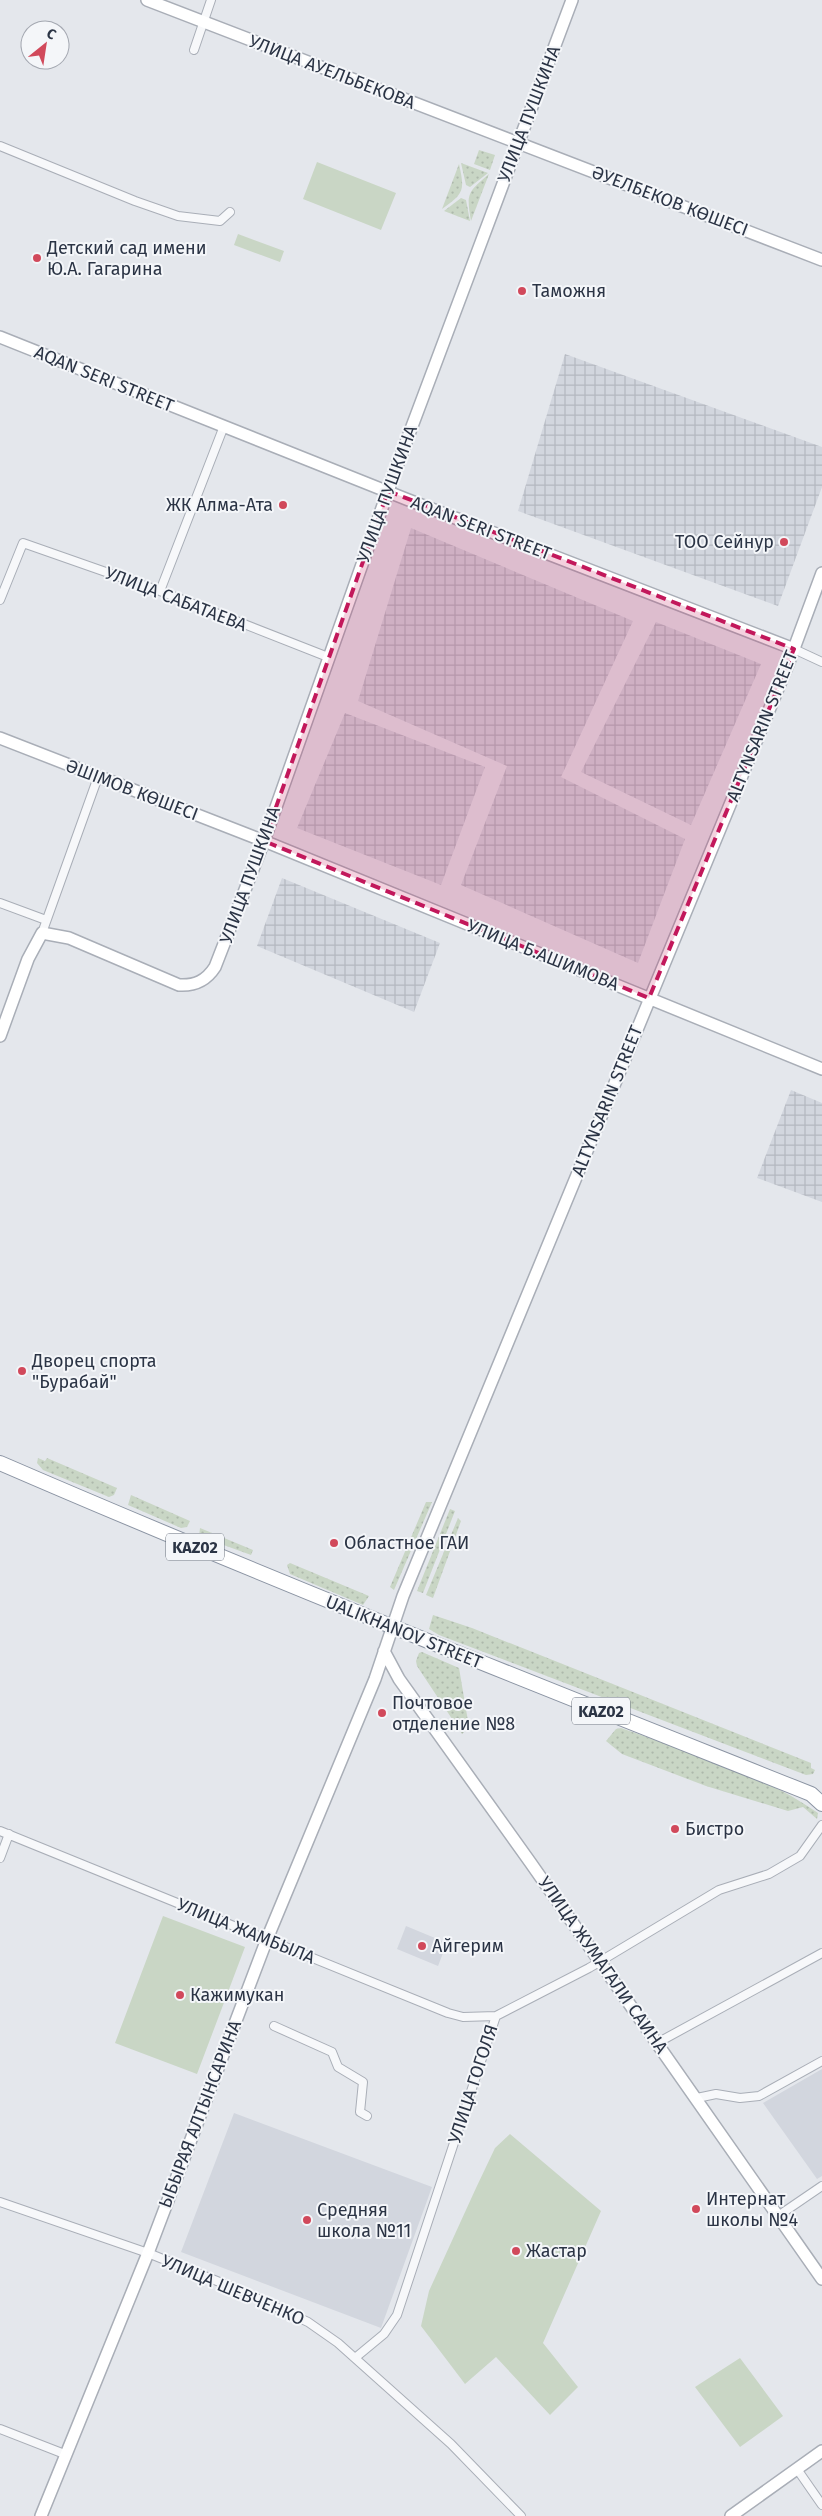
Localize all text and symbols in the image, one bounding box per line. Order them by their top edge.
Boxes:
north arrow [20,20,70,70]
text: С [44,25,59,44]
street label: УЛИЦА АУЕЛЬБЕКОВА [246,30,419,114]
street label: УЛИЦА ПУШКИНА [493,42,565,185]
street label: ӘУЕЛБЕКОВ КӨШЕСІ [589,161,751,241]
place label: Детский сад имени Ю.А. Гагарина [46,237,207,280]
marker: Детский сад имени Ю.А. Гагарина [31,252,43,264]
place label: Таможня [532,280,606,302]
marker: Таможня [516,285,528,297]
street label: AQAN SERI STREET [31,341,178,417]
street label: УЛИЦА ПУШКИНА [352,422,422,566]
street label: AQAN SERI STREET [408,491,555,565]
place label: ЖК Алма-Ата [166,494,273,516]
marker: ЖК Алма-Ата [277,499,289,511]
place label: ТОО Сейнур [675,531,774,553]
marker: ТОО Сейнур [778,536,790,548]
street label: УЛИЦА САБАТАЕВА [102,562,251,636]
street label: ALTYNSARIN STREET [722,647,803,805]
street label: ӘШІМОВ КӨШЕСІ [63,755,201,825]
street label: УЛИЦА ПУШКИНА [215,803,285,947]
street label: УЛИЦА Б.АШИМОВА [464,914,623,996]
street label: ALTYNSARIN STREET [567,1022,648,1180]
place label: Дворец спорта "Бурабай" [31,1350,157,1393]
marker: Дворец спорта "Бурабай" [16,1365,28,1377]
place label: Областное ГАИ [344,1532,469,1554]
road number: KАZ02 [166,1534,224,1560]
marker: Областное ГАИ [328,1537,340,1549]
street label: UALIKHANOV STREET [322,1591,486,1674]
place label: Почтовое отделение №8 [392,1692,515,1735]
road number: KАZ02 [572,1698,630,1724]
marker: Почтовое отделение №8 [376,1707,388,1719]
place label: Бистро [685,1818,744,1840]
marker: Бистро [669,1823,681,1835]
street label: УЛИЦА ЖУМАГАЛИ САИНА [533,1872,673,2058]
street label: УЛИЦА ЖАМБЫЛА [174,1893,319,1969]
place label: Айгерим [432,1935,504,1957]
marker: Айгерим [416,1940,428,1952]
place label: Кажимукан [190,1984,284,2006]
marker: Кажимукан [174,1989,186,2001]
street label: ЫБЫРАЯ АЛТЫНСАРИНА [154,2016,246,2211]
street label: УЛИЦА ГОГОЛЯ [443,2022,503,2146]
place label: Интернат школы №4 [706,2188,798,2231]
place label: Средняя школа №11 [317,2199,411,2242]
marker: Интернат школы №4 [690,2203,702,2215]
marker: Средняя школа №11 [301,2214,313,2226]
place label: Жастар [526,2240,587,2262]
marker: Жастар [510,2245,522,2257]
street label: УЛИЦА ШЕВЧЕНКО [158,2250,308,2330]

